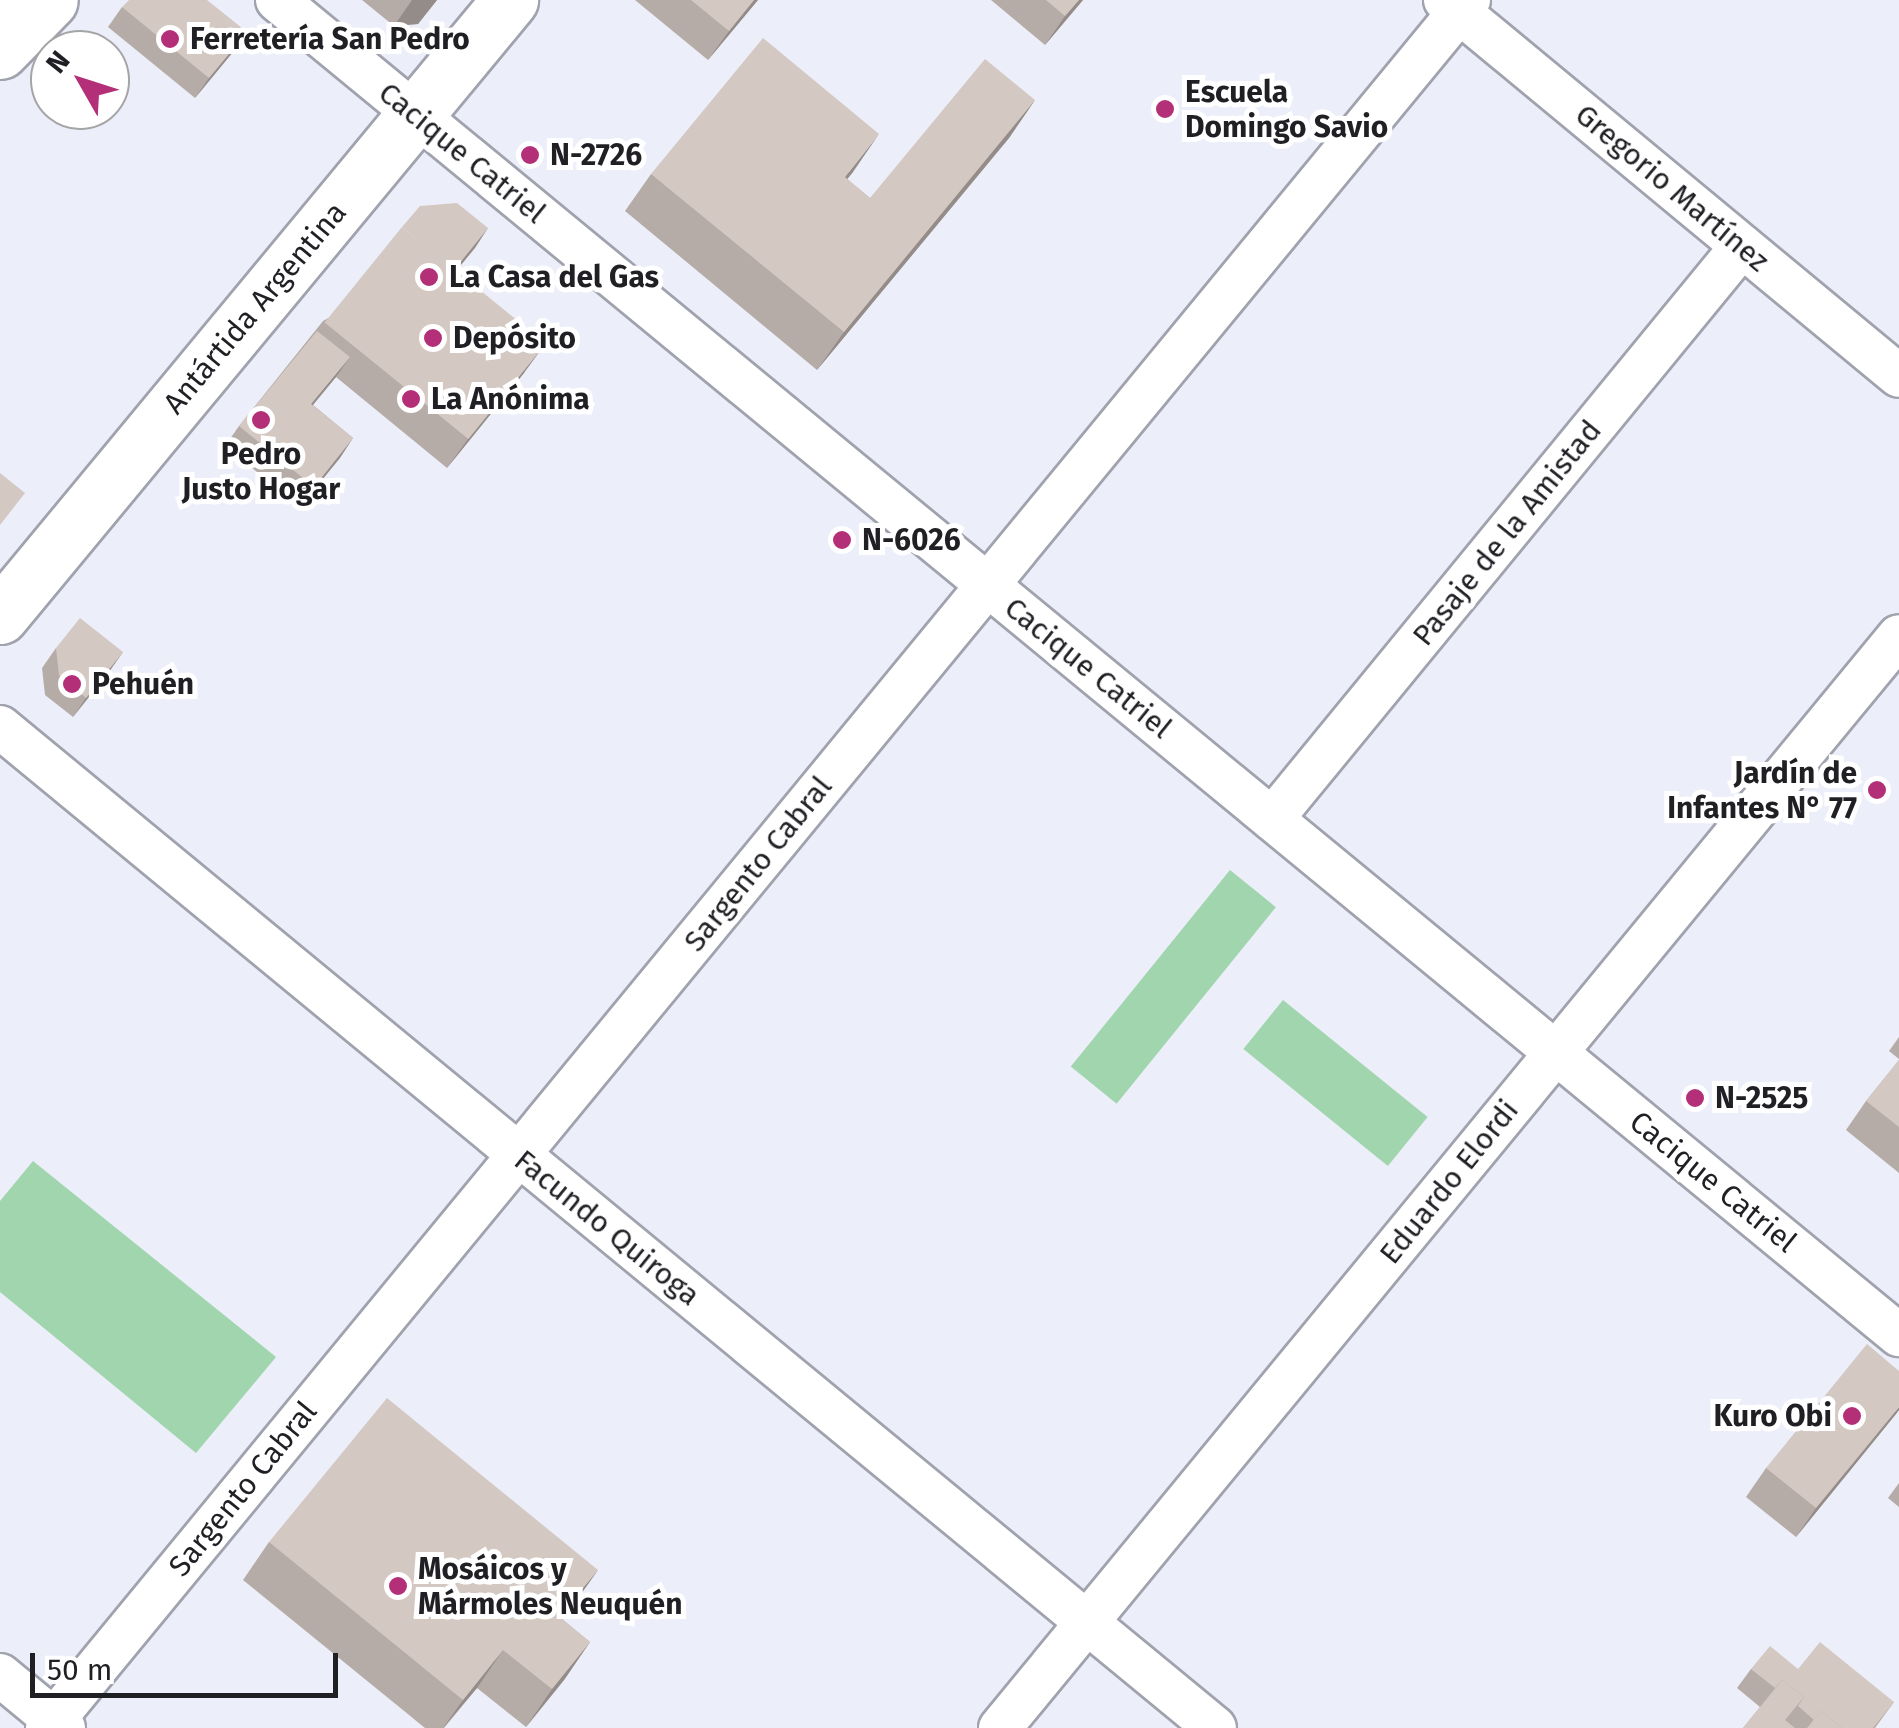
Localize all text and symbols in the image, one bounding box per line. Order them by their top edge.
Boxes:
place label: Ferretería San Pedro [190,21,470,57]
marker: Ferretería San Pedro [159,28,181,50]
north arrow [30,30,130,130]
text: N [39,44,77,80]
place label: Escuela Domingo Savio [1185,74,1388,144]
street label: Cacique Catriel [371,75,553,231]
street label: Gregorio Martínez [1568,97,1776,279]
marker: Escuela Domingo Savio [1154,98,1176,120]
place label: N-2726 [550,137,642,173]
marker: N-2726 [519,144,541,166]
street label: Antártida Argentina [156,195,354,421]
place label: La Casa del Gas [449,259,659,295]
marker: La Casa del Gas [418,266,440,288]
place label: Depósito [453,320,576,356]
marker: Depósito [422,327,444,349]
place label: La Anónima [431,381,590,417]
marker: La Anónima [400,388,422,410]
marker: Pedro Justo Hogar [250,409,272,431]
street label: Pasaje de la Amistad [1405,413,1609,653]
place label: Pedro Justo Hogar [182,436,340,506]
place label: N-6026 [862,522,961,558]
marker: N-6026 [831,529,853,551]
street label: Cacique Catriel [997,590,1179,746]
place label: Pehuén [92,666,194,702]
marker: Pehuén [61,673,83,695]
place label: Jardín de Infantes N° 77 [1667,755,1857,826]
street label: Sargento Cabral [676,769,840,959]
marker: Jardín de Infantes N° 77 [1866,779,1888,801]
place label: N-2525 [1715,1080,1808,1116]
marker: N-2525 [1684,1087,1706,1109]
street label: Eduardo Elordi [1372,1093,1526,1271]
street label: Cacique Catriel [1622,1104,1804,1260]
street label: Facundo Quiroga [507,1142,707,1314]
street label: Sargento Cabral [161,1394,325,1584]
place label: Kuro Obi [1713,1398,1832,1434]
marker: Kuro Obi [1841,1405,1863,1427]
place label: Mosáicos y Mármoles Neuquén [418,1551,682,1622]
marker: Mosáicos y Mármoles Neuquén [387,1575,409,1597]
scale bar [35,1633,342,1695]
text: 50 m [47,1652,112,1688]

